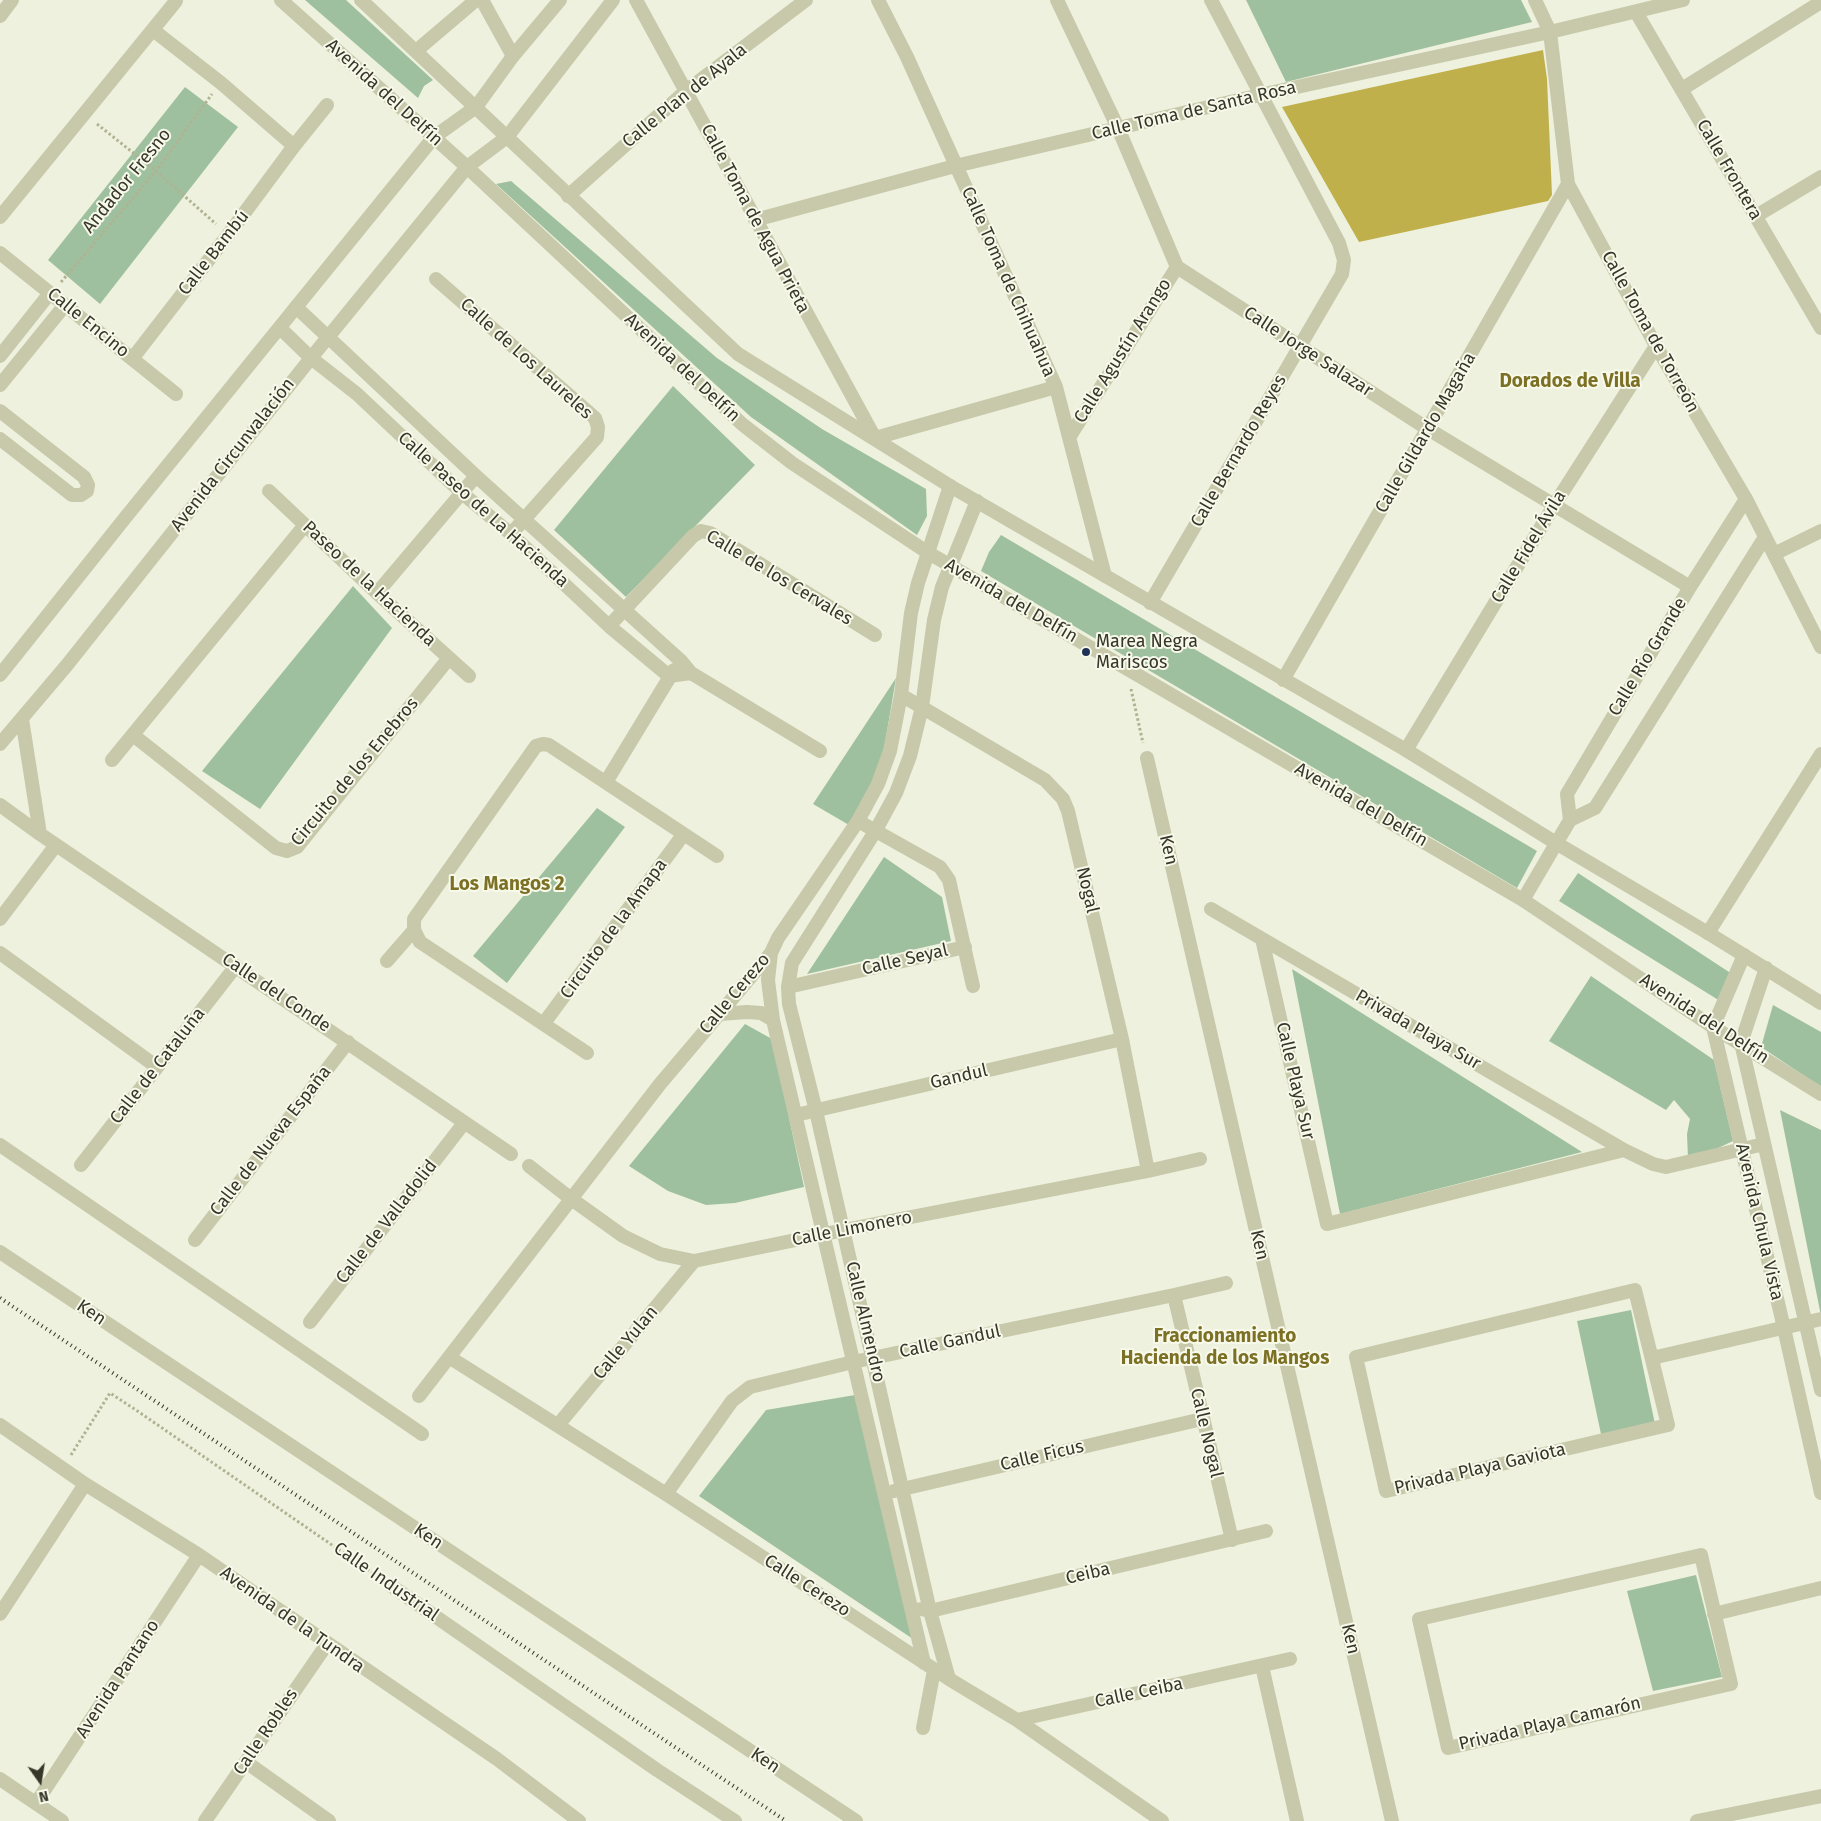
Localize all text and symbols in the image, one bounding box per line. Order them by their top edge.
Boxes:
street label: Avenida del Delfín [321,35,447,151]
street label: Calle Plan de Ayala [618,39,752,153]
street label: Calle Toma de Santa Rosa [1090,77,1298,145]
street label: Calle Frontera [1692,116,1766,224]
street label: Calle Toma de Agua Prieta [696,121,814,317]
street label: Andador Fresno [78,124,176,238]
street label: Calle Toma de Chihuahua [956,184,1060,380]
street label: Calle Bambú [174,206,254,300]
street label: Calle Toma de Torreón [1596,247,1704,417]
street label: Calle Agustín Arango [1070,275,1176,427]
street label: Calle Encino [43,283,133,363]
street label: Calle de Los Laureles [455,294,597,424]
street label: Calle Jorge Salazar [1239,302,1377,402]
street label: Avenida del Delfín [620,309,744,427]
street label: Calle Gildardo Magaña [1371,349,1481,517]
street label: Calle Bernardo Reyes [1187,371,1291,531]
district label: Dorados de Villa [1499,371,1641,393]
street label: Avenida Circunvalación [166,374,300,536]
street label: Calle Paseo de La Hacienda [393,428,573,592]
street label: Calle Fidel Ávila [1487,487,1571,607]
street label: Paseo de la Hacienda [298,517,440,651]
street label: Calle de los Cervales [702,526,856,630]
street label: Avenida del Delfín [941,554,1081,648]
street label: Calle Río Grande [1604,594,1692,720]
place label: Marea Negra Mariscos [1096,631,1198,674]
marker: Marea Negra Mariscos [1080,646,1092,658]
street label: Circuito de los Enebros [287,693,423,851]
street label: Avenida del Delfín [1291,758,1431,852]
street label: Ken [1154,833,1182,867]
street label: Circuito de la Amapa [556,855,672,1003]
street label: Nogal [1071,865,1103,915]
district label: Los Mangos 2 [449,874,565,896]
street label: Calle Seyal [860,940,950,980]
street label: Calle del Conde [218,949,334,1037]
street label: Calle Cerezo [695,949,775,1039]
street label: Avenida del Delfín [1635,969,1773,1069]
street label: Privada Playa Sur [1351,985,1485,1075]
street label: Calle de Cataluña [106,1004,210,1128]
street label: Calle Playa Sur [1271,1020,1319,1142]
street label: Gandul [928,1060,990,1094]
street label: Calle de Nueva España [206,1062,336,1220]
street label: Avenida Chula Vista [1730,1142,1788,1302]
street label: Calle de Valladolid [332,1156,442,1288]
street label: Calle Limonero [790,1207,914,1251]
street label: Ken [1245,1228,1273,1262]
street label: Calle Almendro [841,1259,889,1385]
street label: Ken [72,1295,110,1331]
street label: Calle Yulan [589,1302,663,1384]
street label: Calle Gandul [897,1321,1003,1363]
district label: Fraccionamiento Hacienda de los Mangos [1121,1326,1329,1370]
street label: Calle Nogal [1185,1386,1227,1480]
street label: Calle Ficus [998,1436,1086,1476]
street label: Privada Playa Gaviota [1392,1439,1568,1499]
street label: Ken [409,1519,447,1555]
street label: Calle Industrial [329,1538,443,1626]
street label: Calle Cerezo [760,1550,854,1622]
street label: Ceiba [1064,1558,1112,1590]
street label: Avenida de la Tundra [216,1562,368,1678]
street label: Avenida Pantano [72,1616,164,1742]
street label: Ken [1336,1622,1364,1656]
street label: Calle Ceiba [1093,1673,1185,1713]
street label: Calle Robles [229,1685,303,1779]
street label: Privada Playa Camarón [1457,1693,1643,1755]
street label: Ken [746,1743,784,1779]
north arrow [15,1756,65,1806]
text: N [37,1787,50,1805]

